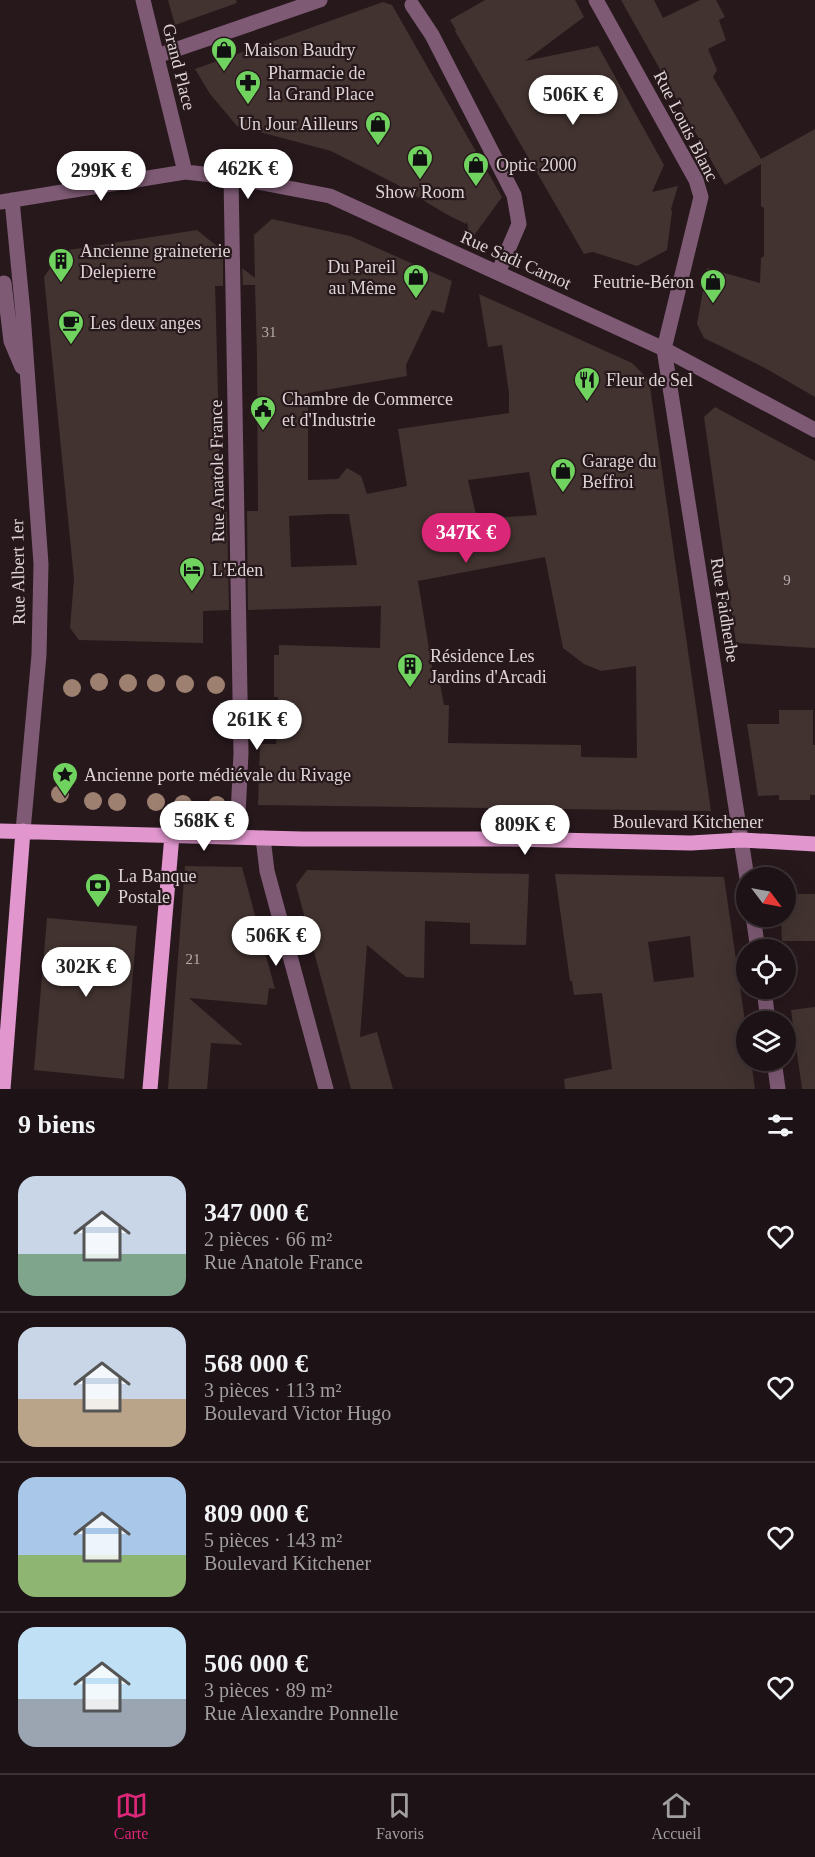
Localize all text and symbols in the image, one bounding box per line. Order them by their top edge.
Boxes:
street label: Grand Place [159,22,199,112]
shop icon: Maison Baudry [209,35,239,73]
place label: Maison Baudry [244,40,356,60]
place label: Pharmacie de la Grand Place [268,63,374,104]
pharmacy icon: Pharmacie de la Grand Place [233,68,263,106]
street label: Rue Louis Blanc [650,68,722,184]
pin: 506K € [524,75,622,126]
text: 506K € [543,83,603,105]
shop icon: Un Jour Ailleurs [363,109,393,147]
place label: Un Jour Ailleurs [239,114,358,134]
shop icon: Show Room [405,143,435,181]
pin: 462K € [199,149,297,200]
shop icon: Optic 2000 [461,150,491,188]
pin: 299K € [52,151,150,202]
place label: Optic 2000 [496,155,577,175]
text: 462K € [218,157,278,179]
text: 299K € [71,159,131,181]
place label: Show Room [375,182,465,202]
street label: Rue Sadi Carnot [458,227,574,293]
place label: Ancienne graineterie Delepierre [80,241,230,282]
building icon: Ancienne graineterie Delepierre [46,246,76,284]
place label: Du Pareil au Même [328,257,396,298]
shop icon: Du Pareil au Même [401,262,431,300]
shop icon: Feutrie-Béron [698,267,728,305]
place label: Feutrie-Béron [593,272,694,292]
cafe icon: Les deux anges [56,308,86,346]
place label: Les deux anges [90,313,201,333]
house number: 31 [262,324,277,340]
restaurant icon: Fleur de Sel [572,365,602,403]
place label: Fleur de Sel [606,370,693,390]
place label: Chambre de Commerce et d'Industrie [282,389,453,430]
public building icon: Chambre de Commerce et d'Industrie [248,394,278,432]
street label: Rue Anatole France [206,399,228,543]
place label: Garage du Beffroi [582,451,656,492]
shop icon: Garage du Beffroi [548,456,578,494]
pin: 347K € [417,513,515,564]
street label: Rue Albert 1er [7,519,29,625]
text: 347K € [436,521,496,543]
hotel icon: L'Eden [177,555,207,593]
street label: Rue Faidherbe [707,556,743,664]
place label: L'Eden [212,560,263,580]
house number: 9 [783,572,791,588]
place label: Résidence Les Jardins d'Arcadi [430,646,547,687]
building icon: Résidence Les Jardins d'Arcadi [395,651,425,689]
pin: 261K € [208,700,306,751]
text: 261K € [227,708,287,730]
place icon: Ancienne porte médiévale du Rivage [50,760,80,798]
place label: Ancienne porte médiévale du Rivage [84,765,351,785]
pin: 568K € [155,801,253,852]
pin: 809K € [476,805,574,856]
text: 568K € [174,809,234,831]
street label: Boulevard Kitchener [613,812,763,832]
text: 809K € [495,813,555,835]
place label: La Banque Postale [118,866,196,907]
north arrow [736,867,796,927]
map controls [736,867,796,1071]
bank icon: La Banque Postale [83,871,113,909]
pin: 506K € [227,916,325,967]
text: 506K € [246,924,306,946]
button: locate [736,939,796,999]
pin: 302K € [37,947,135,998]
house number: 21 [186,951,201,967]
text: 302K € [56,955,116,977]
button: layers [736,1011,796,1071]
icon: filters [764,1109,797,1142]
text: 9 biens [18,1110,95,1139]
text: 347 000 € [204,1198,308,1227]
icon: home [66,1200,138,1272]
icon: heart [764,1220,797,1253]
text: 2 pièces · 66 m² [204,1228,332,1250]
text: Rue Anatole France [204,1251,363,1273]
text: 568 000 € [204,1349,308,1378]
icon: home [66,1351,138,1423]
icon: heart [764,1371,797,1404]
text: 3 pièces · 113 m² [204,1379,341,1401]
text: Boulevard Victor Hugo [204,1402,391,1424]
text: 809 000 € [204,1499,308,1528]
icon: home [66,1501,138,1573]
icon: heart [764,1521,797,1554]
text: 5 pièces · 143 m² [204,1529,342,1551]
text: Boulevard Kitchener [204,1552,371,1574]
text: 506 000 € [204,1649,308,1678]
icon: home [66,1651,138,1723]
icon: heart [764,1671,797,1704]
text: 3 pièces · 89 m² [204,1679,332,1701]
text: Rue Alexandre Ponnelle [204,1702,398,1724]
tab: Carte [114,1789,148,1843]
tab: Favoris [376,1789,424,1843]
tab: Accueil [651,1789,701,1843]

